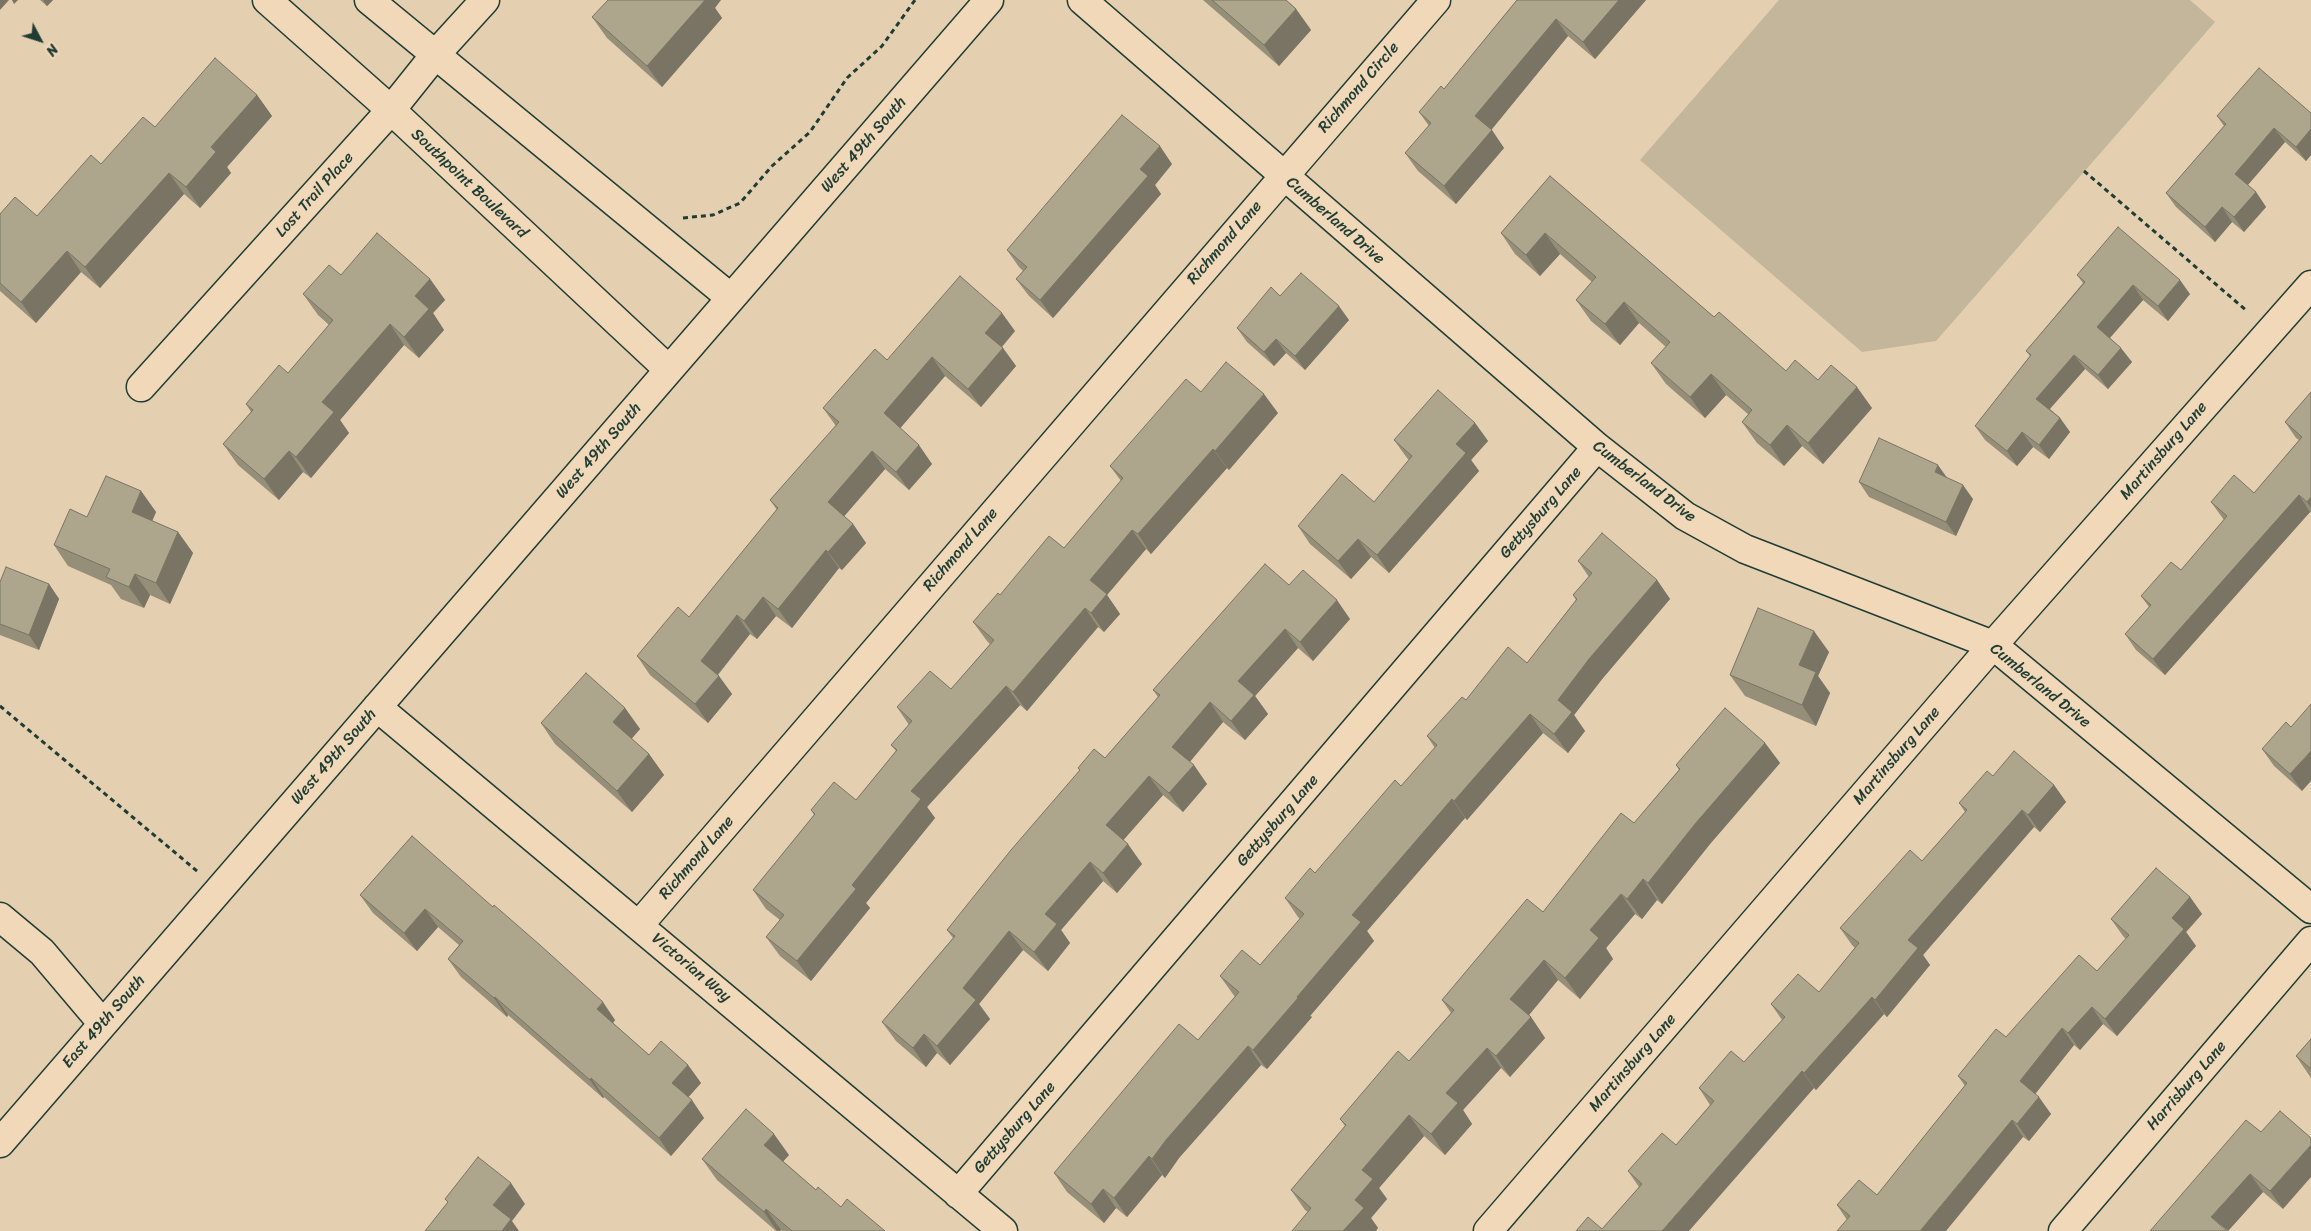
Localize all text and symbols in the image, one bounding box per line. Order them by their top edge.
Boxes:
north arrow [15,15,65,65]
text: N [39,38,65,62]
street label: Richmond Circle [1314,39,1404,137]
street label: West 49th South [817,93,911,197]
street label: Southpoint Boulevard [407,125,531,243]
street label: Lost Trail Place [272,149,358,241]
street label: Cumberland Drive [1282,173,1388,269]
street label: Richmond Lane [1184,197,1266,289]
street label: Martinsburg Lane [2116,398,2212,504]
street label: West 49th South [552,399,646,503]
street label: Cumberland Drive [1589,437,1699,527]
street label: Gettysburg Lane [1496,463,1586,563]
street label: Richmond Lane [920,504,1002,596]
street label: Cumberland Drive [1986,639,2094,733]
street label: Martinsburg Lane [1849,703,1945,809]
street label: West 49th South [287,705,381,809]
street label: Gettysburg Lane [1233,771,1323,871]
street label: Richmond Lane [656,812,738,904]
street label: Victorian Way [647,929,735,1007]
street label: East 49th South [58,972,150,1072]
street label: Martinsburg Lane [1585,1010,1681,1116]
street label: Harrisburg Lane [2143,1037,2231,1135]
street label: Gettysburg Lane [970,1078,1060,1178]

